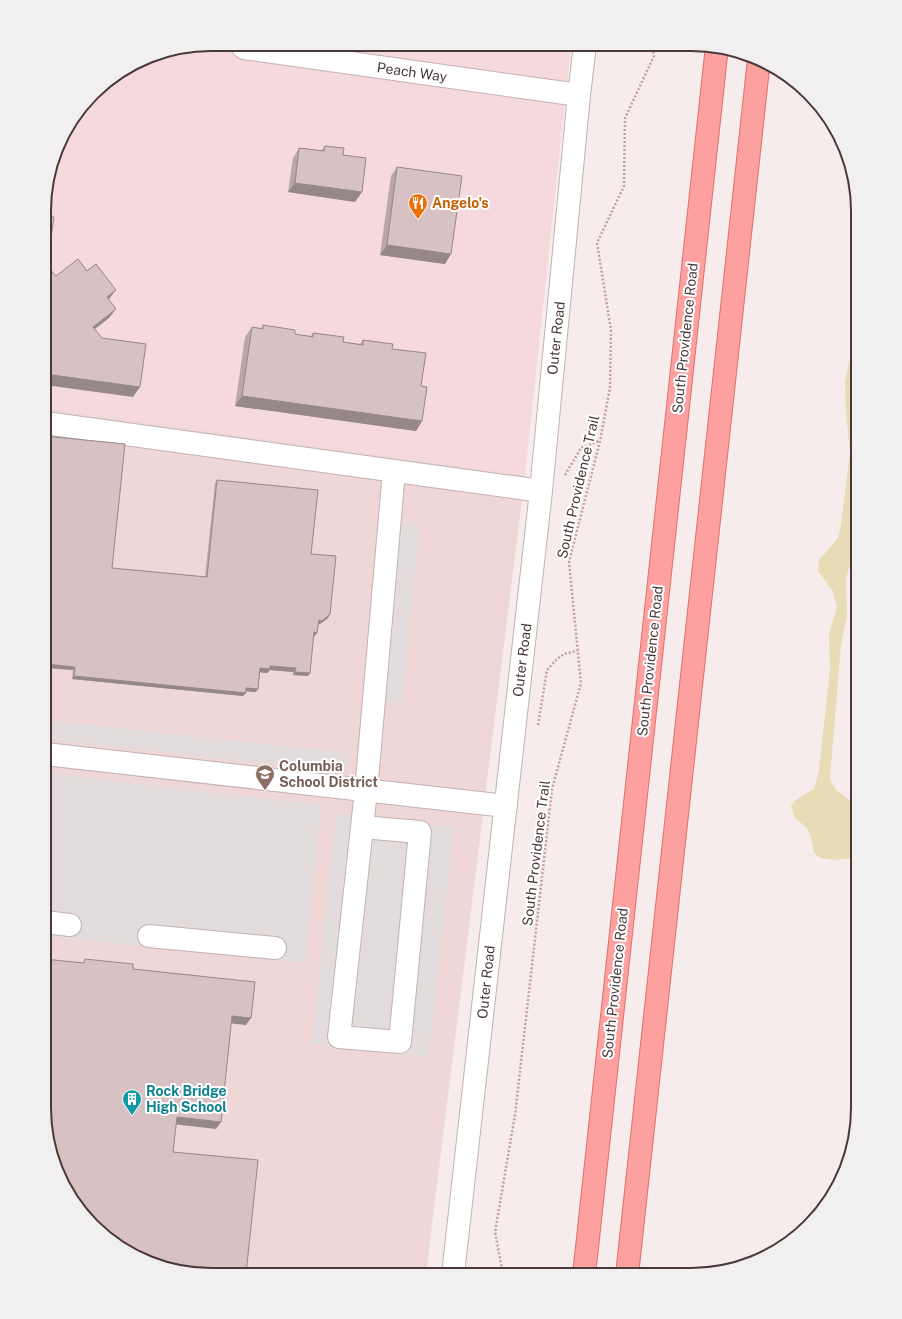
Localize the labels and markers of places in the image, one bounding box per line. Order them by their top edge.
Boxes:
restaurant icon: Angelo's [407,192,429,220]
place label: Angelo's [432,195,489,211]
place label: Columbia School District [279,758,378,790]
school or university icon: Columbia School District [254,763,276,791]
place label: Rock Bridge High School [146,1083,227,1115]
building icon: Rock Bridge High School [121,1088,143,1116]

